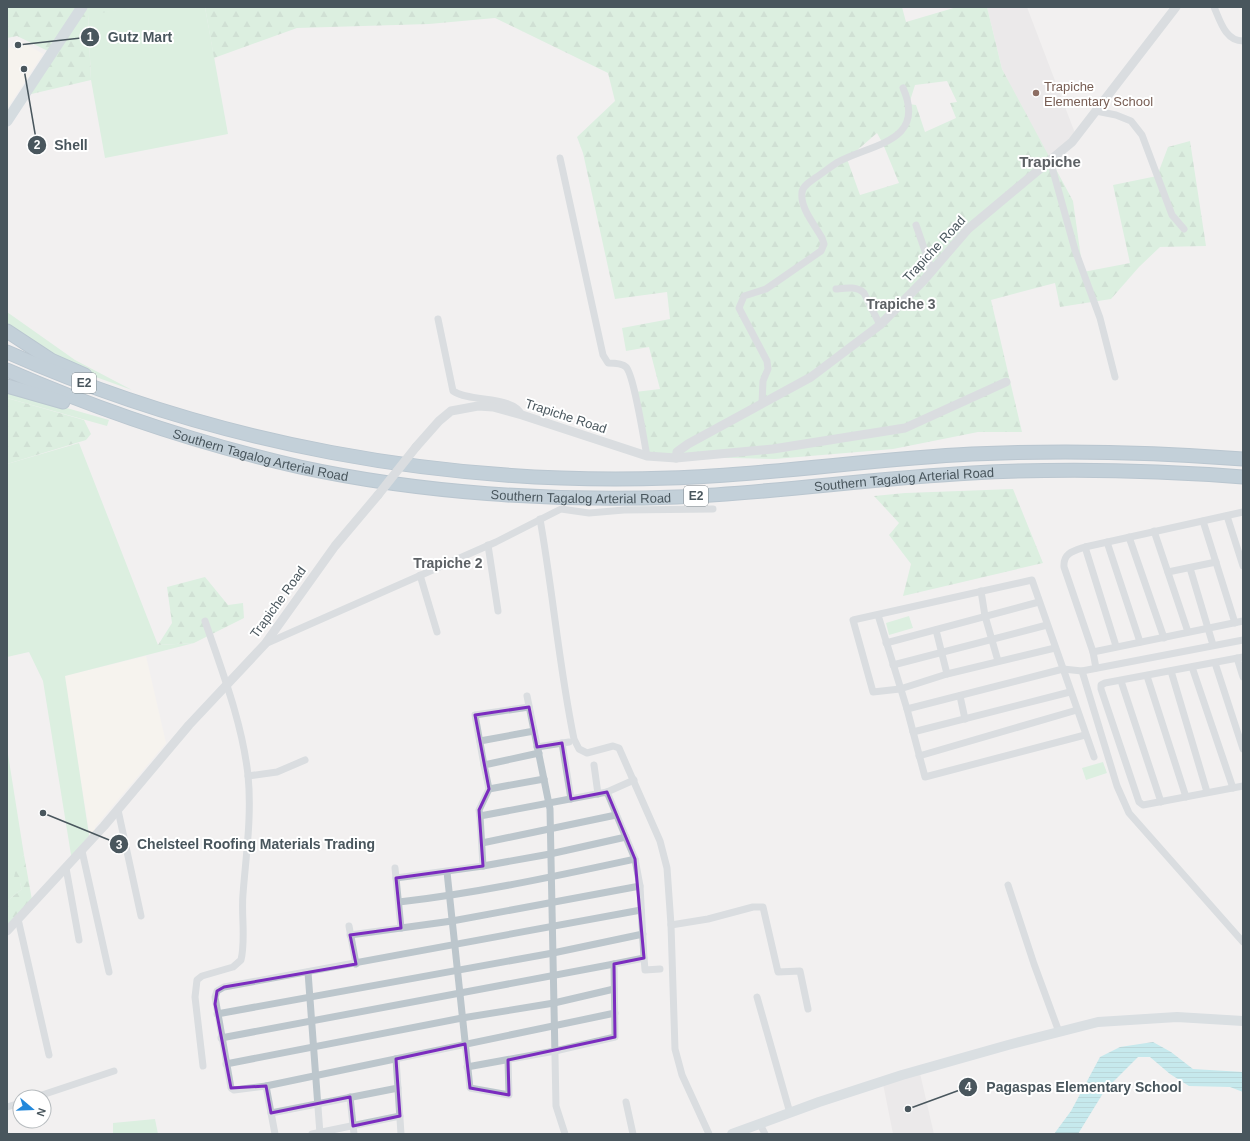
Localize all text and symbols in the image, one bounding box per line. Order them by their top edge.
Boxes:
callout: Gutz Mart [80,24,180,50]
text: Gutz Mart [108,29,173,45]
text: 1 [87,30,94,44]
place label: Trapiche Elementary School [1044,79,1153,109]
marker: Trapiche Elementary School [1031,88,1041,98]
callout: Shell [27,132,96,158]
text: Shell [54,137,88,153]
text: 2 [34,138,41,152]
district label: Trapiche [1019,153,1081,170]
street label: Trapiche Road [900,213,968,285]
district label: Trapiche 3 [866,296,936,312]
road number: E2 [72,373,96,393]
street label: Trapiche Road [523,396,609,436]
street label: Southern Tagalog Arterial Road [171,425,350,484]
street label: Southern Tagalog Arterial Road [813,464,994,494]
street label: Southern Tagalog Arterial Road [490,486,671,506]
road number: E2 [684,486,708,506]
district label: Trapiche 2 [413,555,483,571]
street label: Trapiche Road [247,563,309,641]
callout: Chelsteel Roofing Materials Trading [109,831,383,857]
text: Chelsteel Roofing Materials Trading [137,836,375,852]
text: 3 [116,838,123,852]
callout: Pagaspas Elementary School [958,1074,1190,1100]
text: Pagaspas Elementary School [986,1079,1182,1095]
text: 4 [965,1080,972,1094]
north arrow [12,1089,52,1129]
text: N [34,1107,48,1118]

